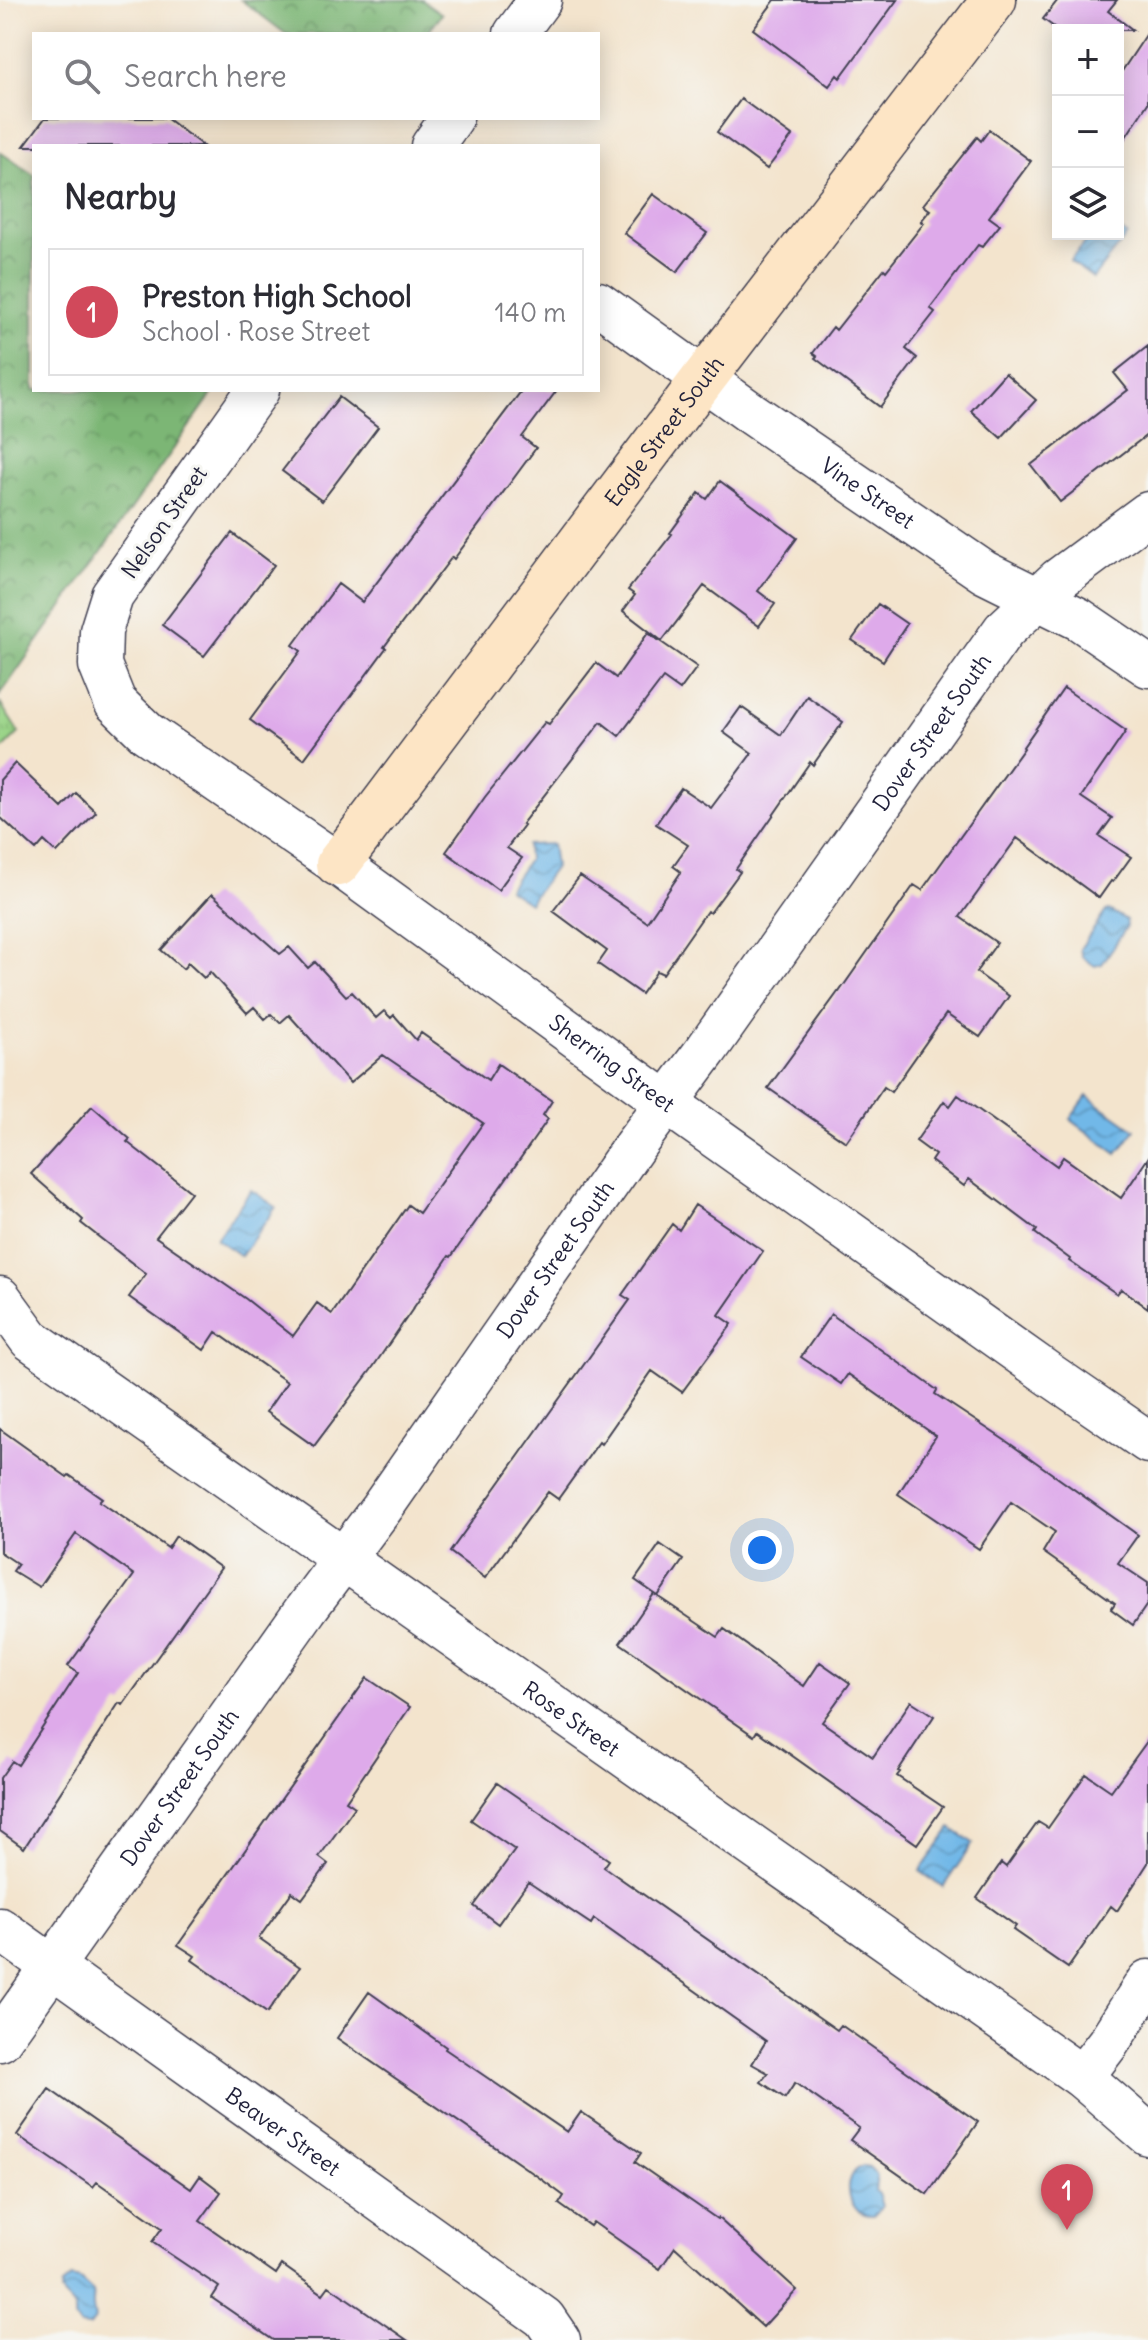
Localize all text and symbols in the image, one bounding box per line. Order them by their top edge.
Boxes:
map controls [1052,24,1124,240]
button: + [1052,24,1124,96]
search box [32,32,600,120]
icon: search [60,54,104,98]
text: Search here [124,57,287,95]
button: − [1052,96,1124,168]
button: layers [1052,168,1124,240]
text: Nearby [64,175,177,218]
text: Preston High School [142,277,412,315]
text: 1 [87,296,97,329]
text: 140 m [495,296,566,329]
text: School · Rose Street [142,315,370,348]
street label: Eagle Street South [598,350,730,512]
street label: Vine Street [816,451,920,535]
street label: Nelson Street [115,460,213,584]
street label: Dover Street South [866,648,997,816]
street label: Sherring Street [544,1008,680,1118]
street label: Dover Street South [490,1175,620,1344]
your location [742,1530,782,1570]
street label: Rose Street [517,1675,625,1762]
street label: Dover Street South [114,1703,245,1871]
street label: Beaver Street [220,2081,346,2182]
pin: 1 [1041,2164,1093,2230]

